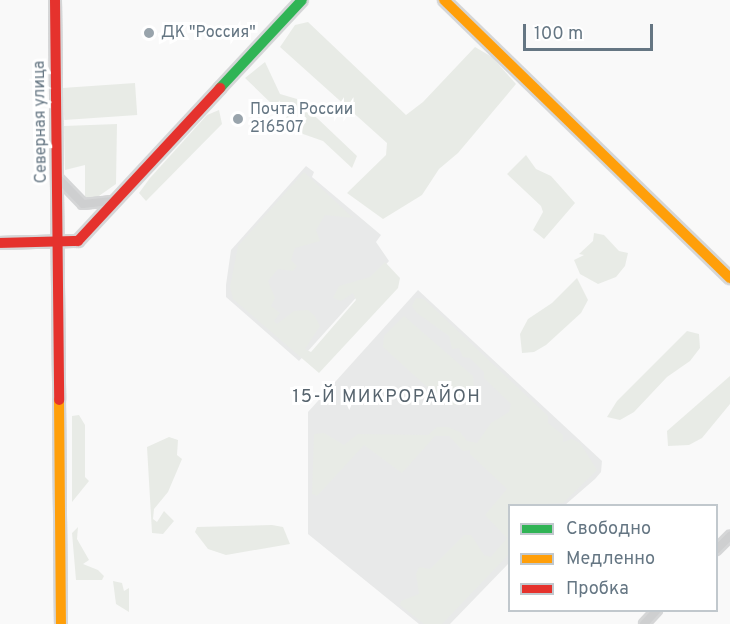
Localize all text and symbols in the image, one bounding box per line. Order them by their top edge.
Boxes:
scale bar [526,12,656,50]
place label: ДК "Россия" [161,23,256,43]
text: 100 m [534,23,583,46]
marker: ДК "Россия" [142,26,156,40]
street label: Северная улица [30,60,52,184]
place label: Почта России 216507 [250,100,353,138]
marker: Почта России 216507 [231,112,245,126]
district label: 15-Й МИКРОРАЙОН [293,387,481,409]
legend [508,504,718,612]
text: Свободно [566,518,651,541]
text: Медленно [566,548,655,571]
text: Пробка [566,578,629,601]

